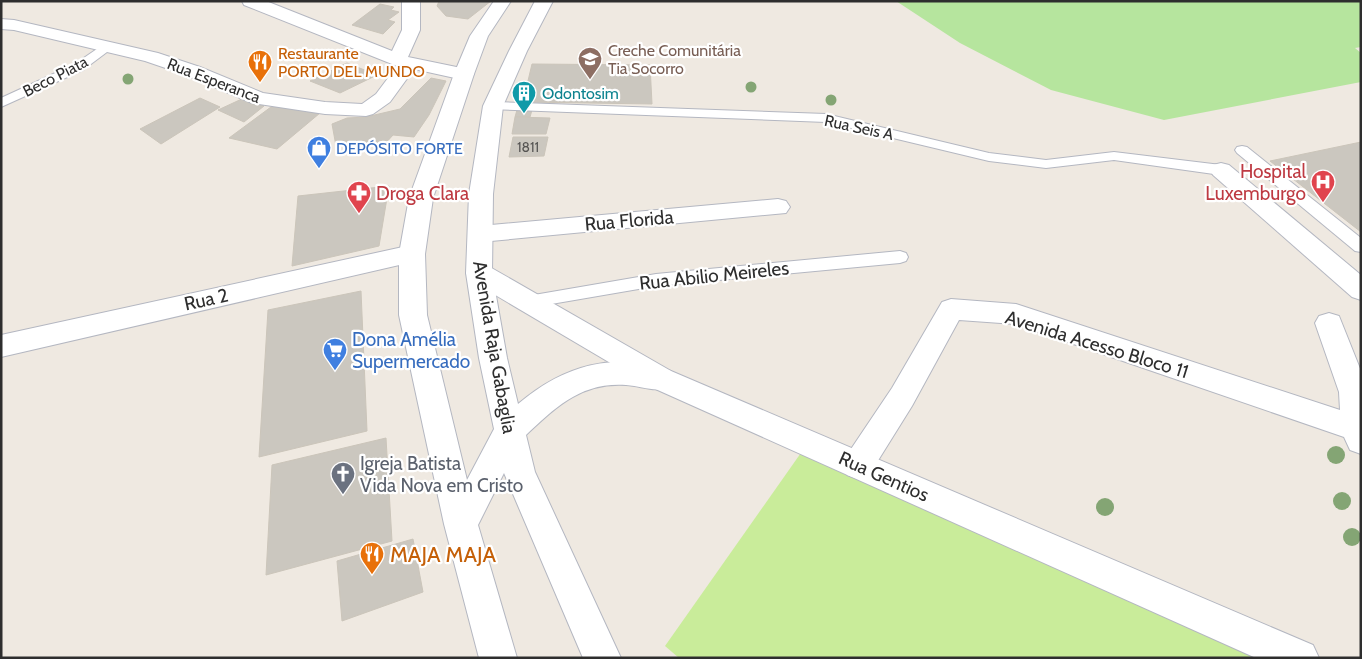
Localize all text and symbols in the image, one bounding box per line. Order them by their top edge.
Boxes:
place label: Creche Comunitária Tia Socorro [608,41,741,78]
place label: Restaurante PORTO DEL MUNDO [278,44,425,81]
school or university icon: Creche Comunitária Tia Socorro [577,46,603,80]
restaurant icon: Restaurante PORTO DEL MUNDO [247,49,273,83]
street label: Beco Piata [20,52,91,101]
street label: Rua Esperanca [165,54,263,107]
building icon: Odontosim [511,80,537,114]
place label: Odontosim [542,84,619,103]
street label: Rua Seis A [823,111,895,144]
shop icon: DEPÓSITO FORTE [306,135,332,169]
house number: 1811 [517,138,539,156]
place label: DEPÓSITO FORTE [336,139,463,158]
place label: Hospital Luxemburgo [1205,160,1307,205]
hospital icon: Hospital Luxemburgo [1310,169,1336,203]
pharmacy icon: Droga Clara [346,180,372,214]
place label: Droga Clara [376,182,469,205]
street label: Rua Florida [584,205,674,236]
street label: Rua Abilio Meireles [638,256,790,295]
street label: Avenida Raja Gabaglia [468,259,521,435]
street label: Rua 2 [182,284,230,315]
street label: Avenida Acesso Bloco 11 [1002,306,1191,383]
place label: Dona Amélia Supermercado [352,328,470,373]
supermarket icon: Dona Amélia Supermercado [322,337,348,371]
street label: Rua Gentios [835,446,933,507]
place label: Igreja Batista Vida Nova em Cristo [360,452,523,497]
church icon: Igreja Batista Vida Nova em Cristo [330,461,356,495]
restaurant icon: MAJA MAJA [359,541,385,575]
place label: MAJA MAJA [390,541,497,568]

